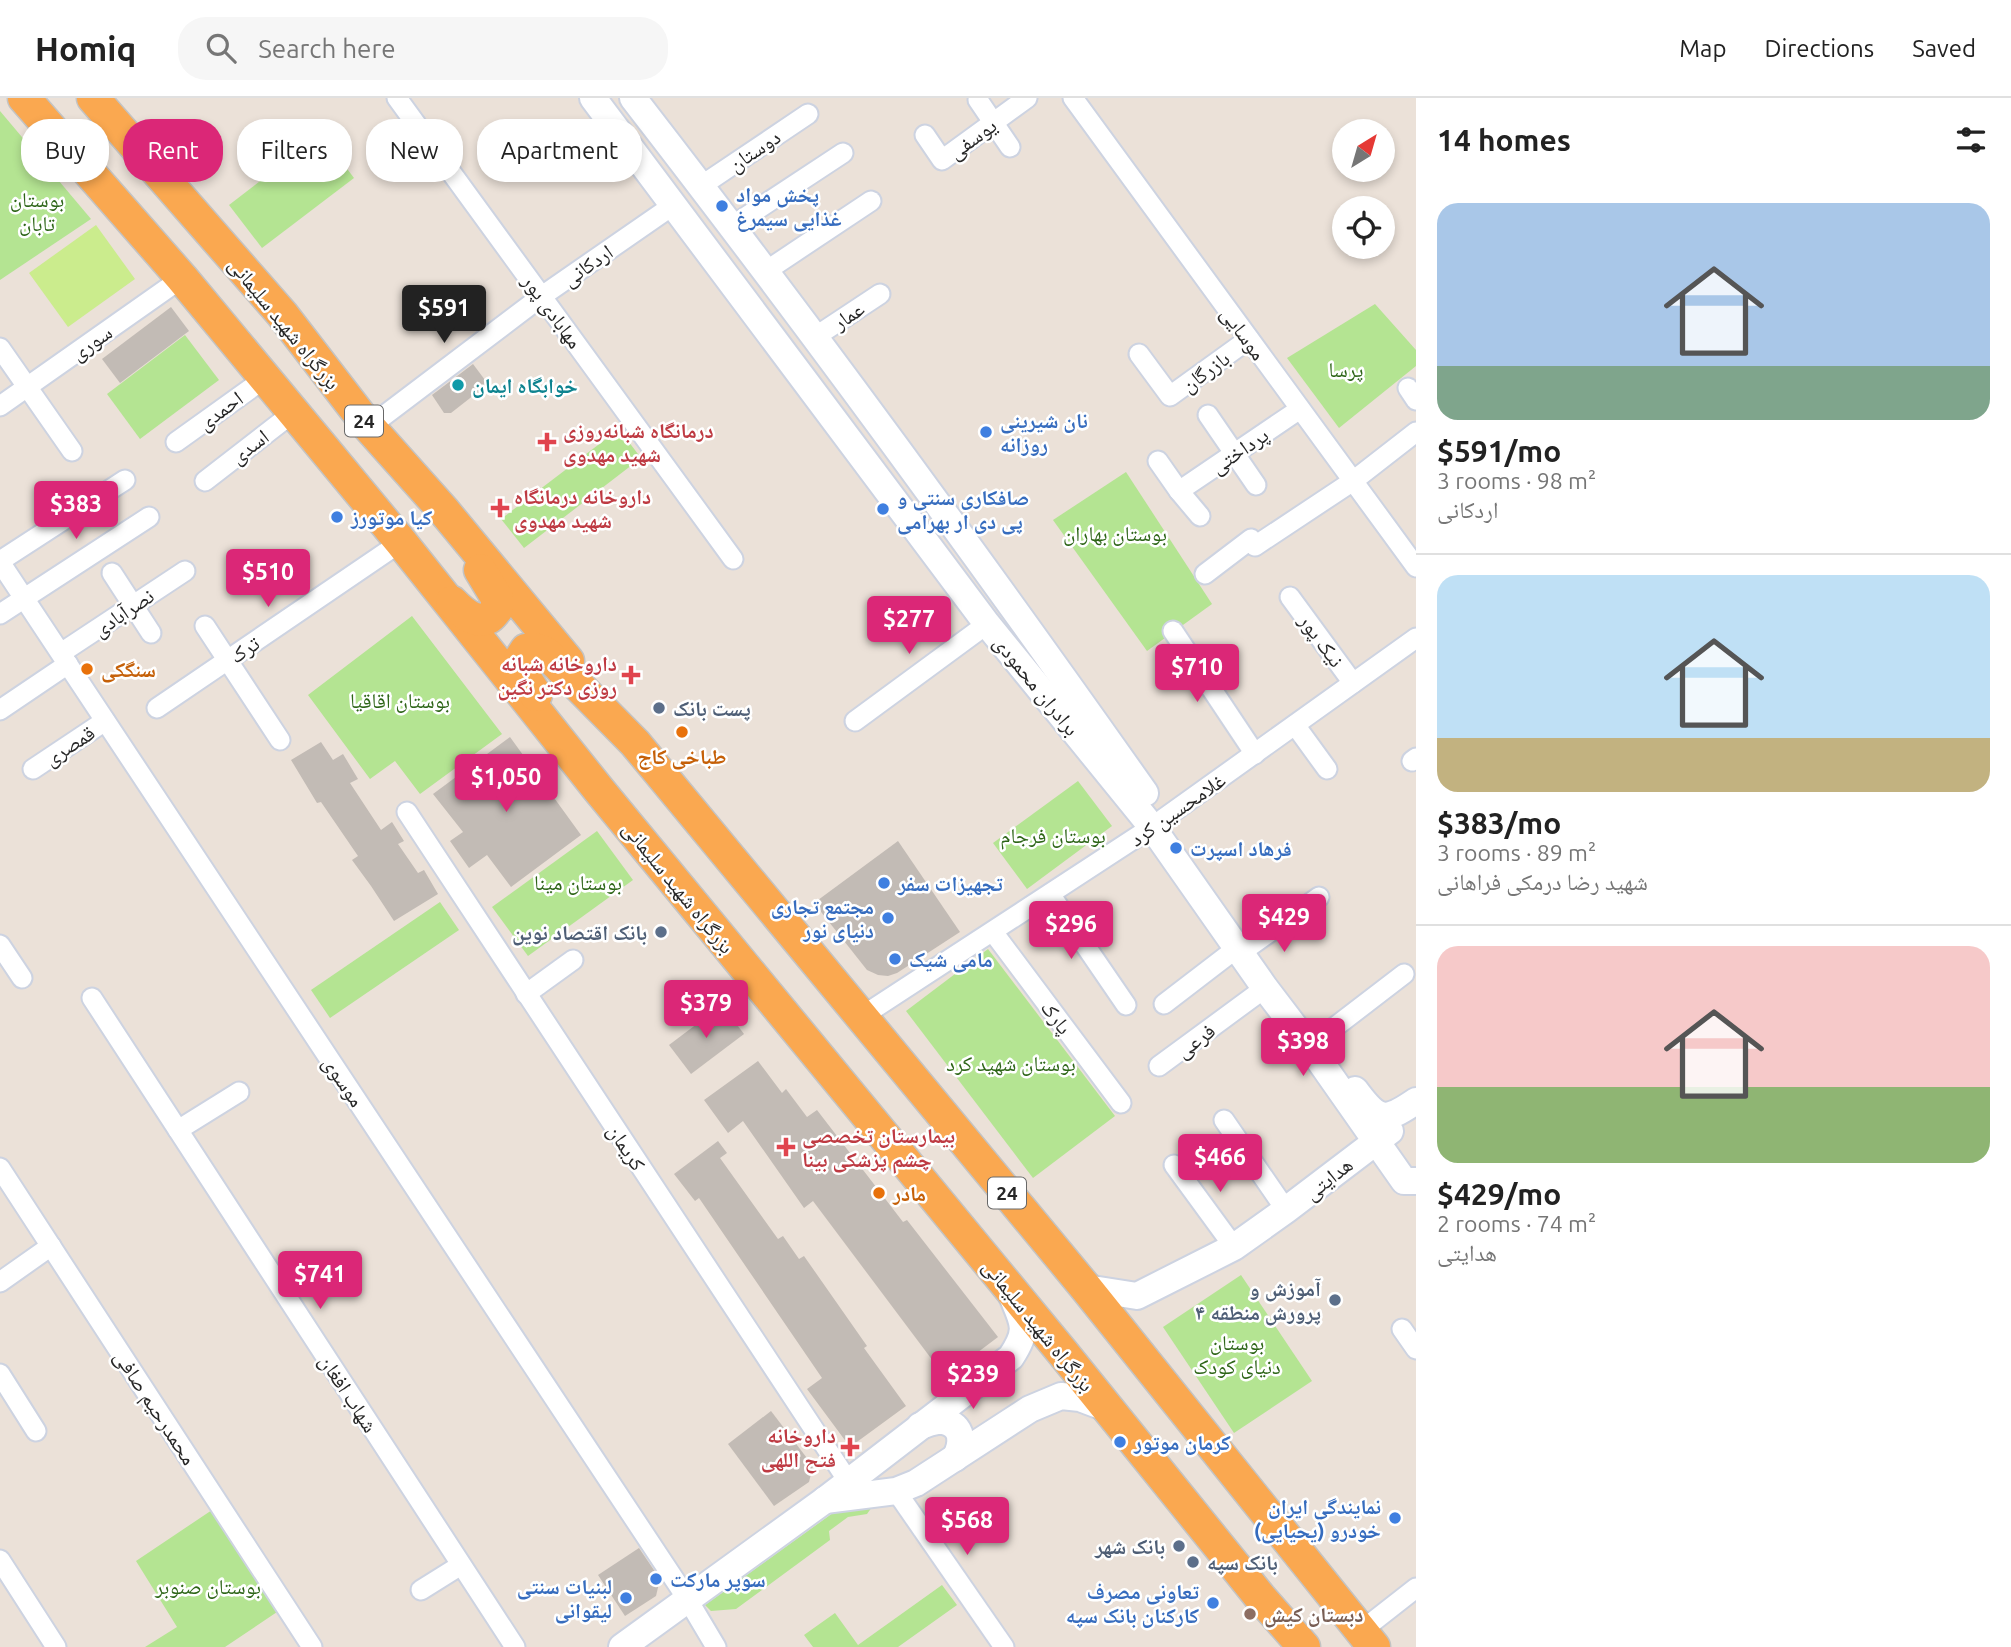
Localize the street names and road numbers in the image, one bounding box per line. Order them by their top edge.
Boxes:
street label: یوسفی [943,113,1002,165]
street label: دوستان [723,124,785,177]
street label: اردکانی [557,239,618,293]
street label: بزرگراه شهید سلیمانی [223,252,346,395]
street label: مهابادی پور [517,269,588,353]
street label: عمار [827,296,869,335]
street label: موسایی [1215,302,1271,366]
street label: سوری [66,319,117,365]
street label: بازرگان [1176,346,1234,397]
street label: احمدی [193,386,248,435]
road number: 24 [345,406,383,436]
street label: پرداختی [1205,422,1274,480]
street label: اسدی [225,424,273,469]
street label: نصرآبادی [88,583,159,642]
street label: نیک پور [1293,608,1349,672]
street label: ترک [224,630,264,668]
street label: برادران محمودی [989,630,1085,741]
street label: قمصری [39,720,99,771]
street label: غلامحسین کرد [1124,767,1231,852]
street label: بزرگراه شهید سلیمانی [617,816,740,959]
street label: پارک [1036,995,1077,1039]
street label: فرعی [1171,1018,1220,1064]
street label: موسوی [318,1051,370,1111]
street label: کریمان [602,1119,651,1176]
street label: هدایتی [1299,1152,1358,1206]
road number: 24 [988,1177,1026,1208]
street label: بزرگراه شهید سلیمانی [977,1254,1100,1397]
street label: محمدرحیم صافی [107,1345,202,1471]
street label: شهاب افغان [314,1349,383,1437]

